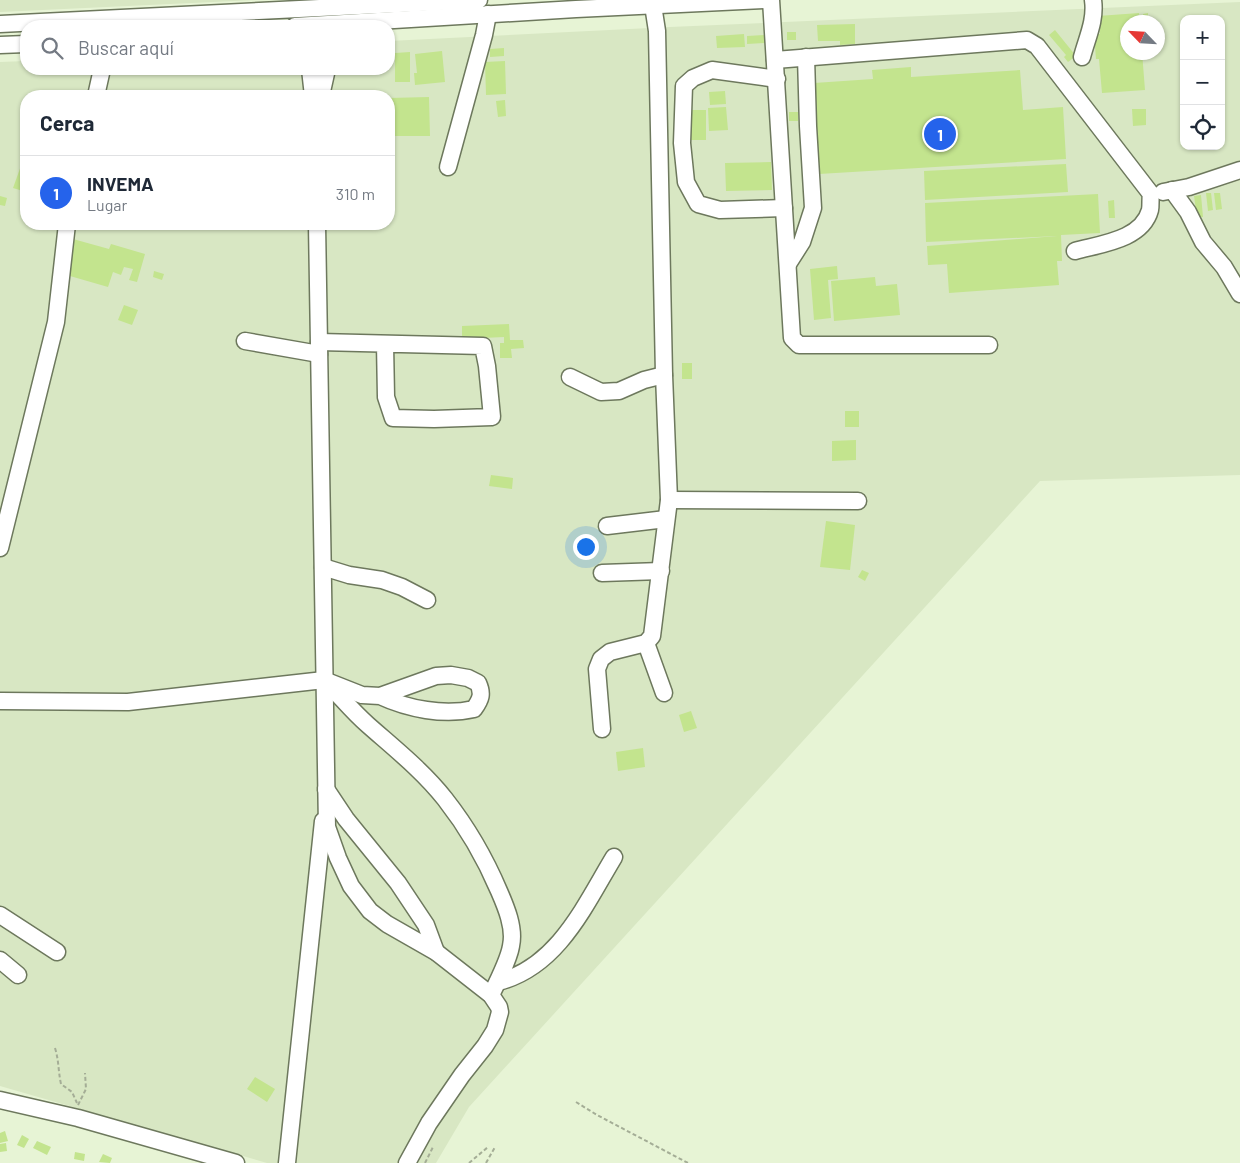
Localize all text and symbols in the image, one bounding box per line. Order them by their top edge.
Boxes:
north arrow [1120,15,1165,60]
map controls [1180,15,1225,150]
button: + [1180,15,1225,60]
search box [20,20,395,75]
icon: search [38,34,66,62]
text: Buscar aquí [78,36,174,59]
button: − [1180,60,1225,105]
button: locate [1180,105,1225,150]
text: Cerca [40,110,94,135]
pin: 1 [924,115,956,153]
text: INVEMA [87,172,154,195]
text: 1 [53,184,59,203]
text: 310 m [336,184,375,203]
text: Lugar [87,195,127,214]
your location [573,534,599,560]

